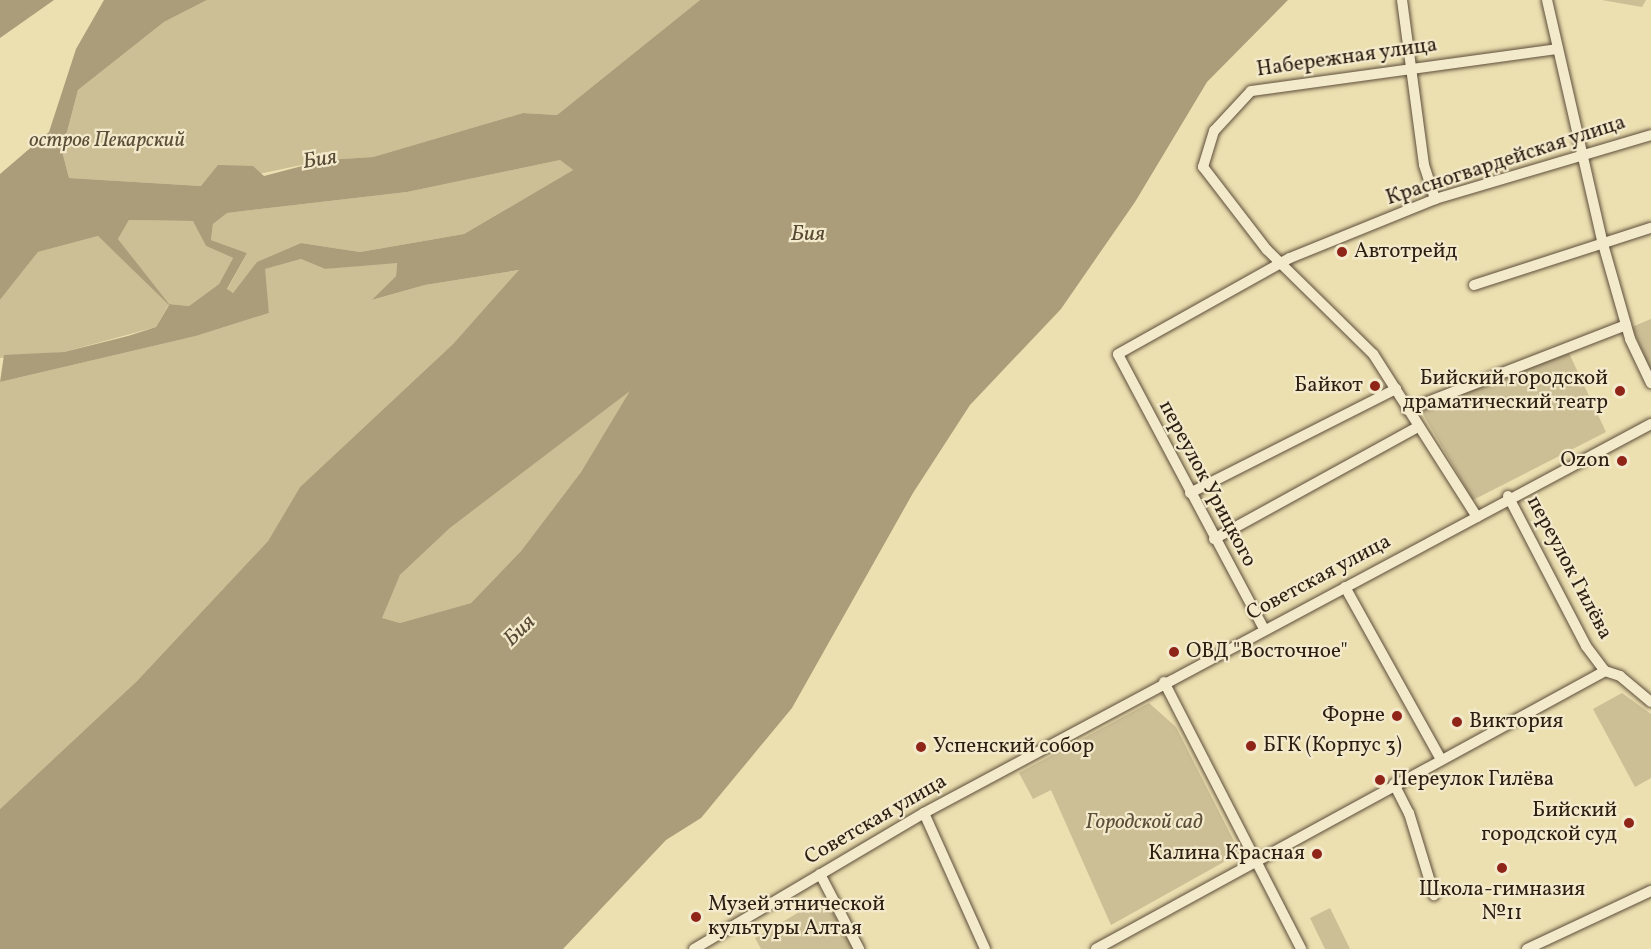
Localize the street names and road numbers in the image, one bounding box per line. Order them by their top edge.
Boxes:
street label: Набережная улица [1255,33,1439,83]
street label: Красногвардейская улица [1383,110,1629,212]
street label: переулок Урицкого [1152,396,1262,572]
street label: переулок Гилёва [1521,492,1617,644]
street label: Советская улица [1242,529,1396,627]
street label: Советская улица [800,769,952,871]

